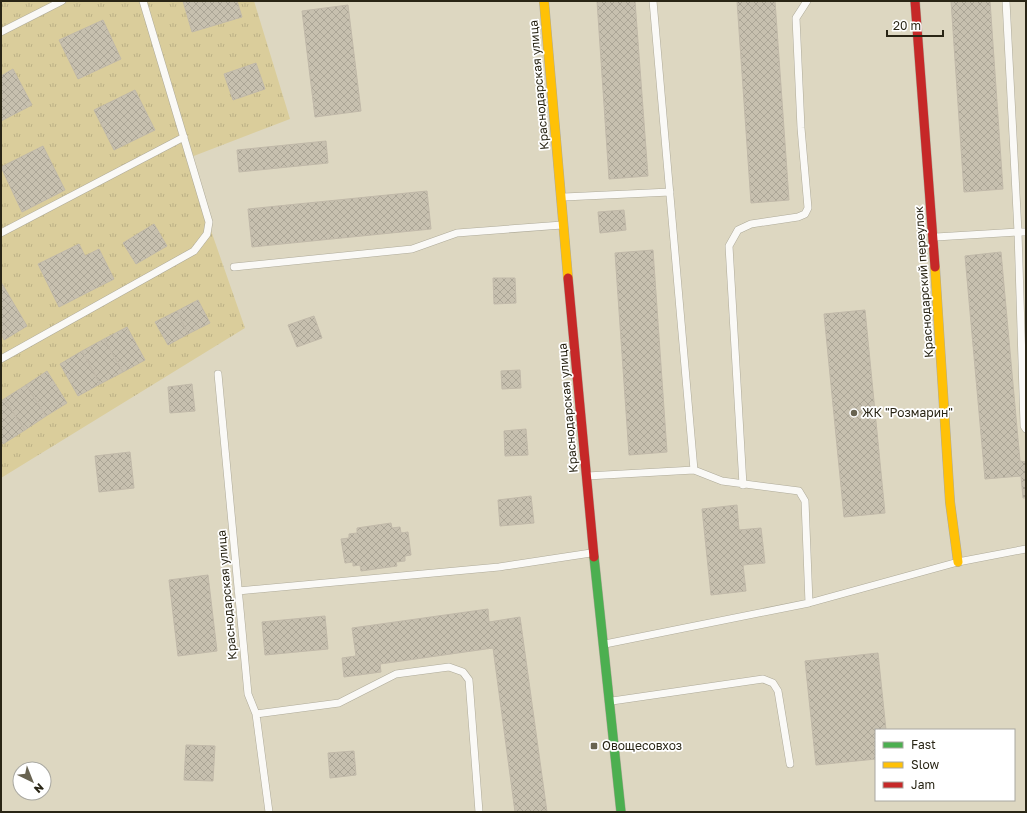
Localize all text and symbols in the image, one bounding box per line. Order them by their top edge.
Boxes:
scale bar [887,12,943,38]
text: 20 m [893,18,921,33]
street label: Краснодарская улица [525,20,552,151]
street label: Краснодарский переулок [911,206,936,358]
street label: Краснодарская улица [554,343,581,474]
place label: ЖК "Розмарин" [862,405,953,420]
marker: ЖК "Розмарин" [849,408,859,418]
street label: Краснодарская улица [213,530,240,661]
legend [875,729,1015,801]
text: Fast [911,737,936,752]
place label: Овощесовхоз [602,738,682,753]
marker: Овощесовхоз [589,741,599,751]
text: Slow [911,757,939,772]
north arrow [12,761,52,801]
text: Jam [911,777,935,792]
text: N [32,781,47,796]

